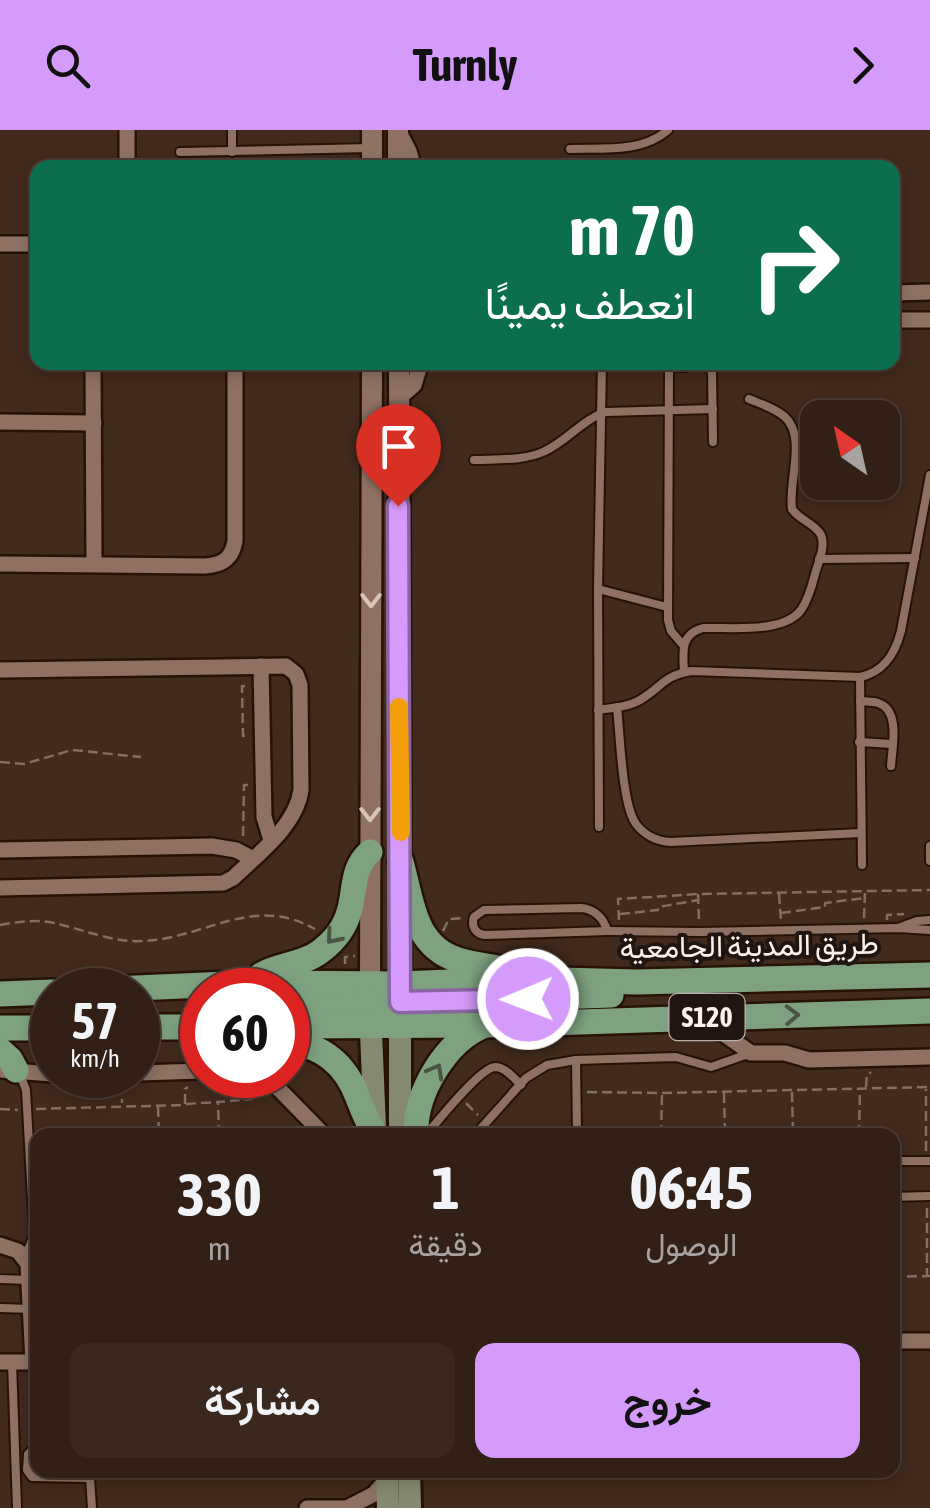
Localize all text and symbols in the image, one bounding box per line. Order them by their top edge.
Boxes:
icon: search [40,38,95,93]
icon: forward [835,38,890,93]
text: Turnly [413,39,517,91]
text: 70 m [569,190,695,270]
icon: right [730,200,860,330]
text: انعطف يمينًا [485,277,695,329]
north arrow [800,400,900,500]
map controls [800,400,900,500]
pin [356,404,441,507]
icon: arrive [371,419,426,474]
one-way arrow [360,592,382,608]
one-way arrow [359,806,381,822]
one-way arrow [327,926,345,944]
street label: طريق المدينة الجامعية [619,926,879,966]
position arrow [476,947,580,1051]
speed limit sign: 60 [180,968,310,1098]
text: 57 [71,992,118,1050]
road number: S120 [670,994,744,1040]
one-way arrow [785,1005,801,1026]
text: km/h [70,1044,120,1072]
one-way arrow [424,1063,444,1081]
text: 1 [431,1153,460,1222]
text: 06:45 [630,1153,753,1222]
text: 330 [177,1160,262,1229]
text: دقيقة [409,1226,483,1263]
text: الوصول [645,1226,737,1263]
text: m [208,1230,231,1267]
button: مشاركة [70,1343,455,1458]
button: خروج [475,1343,860,1458]

